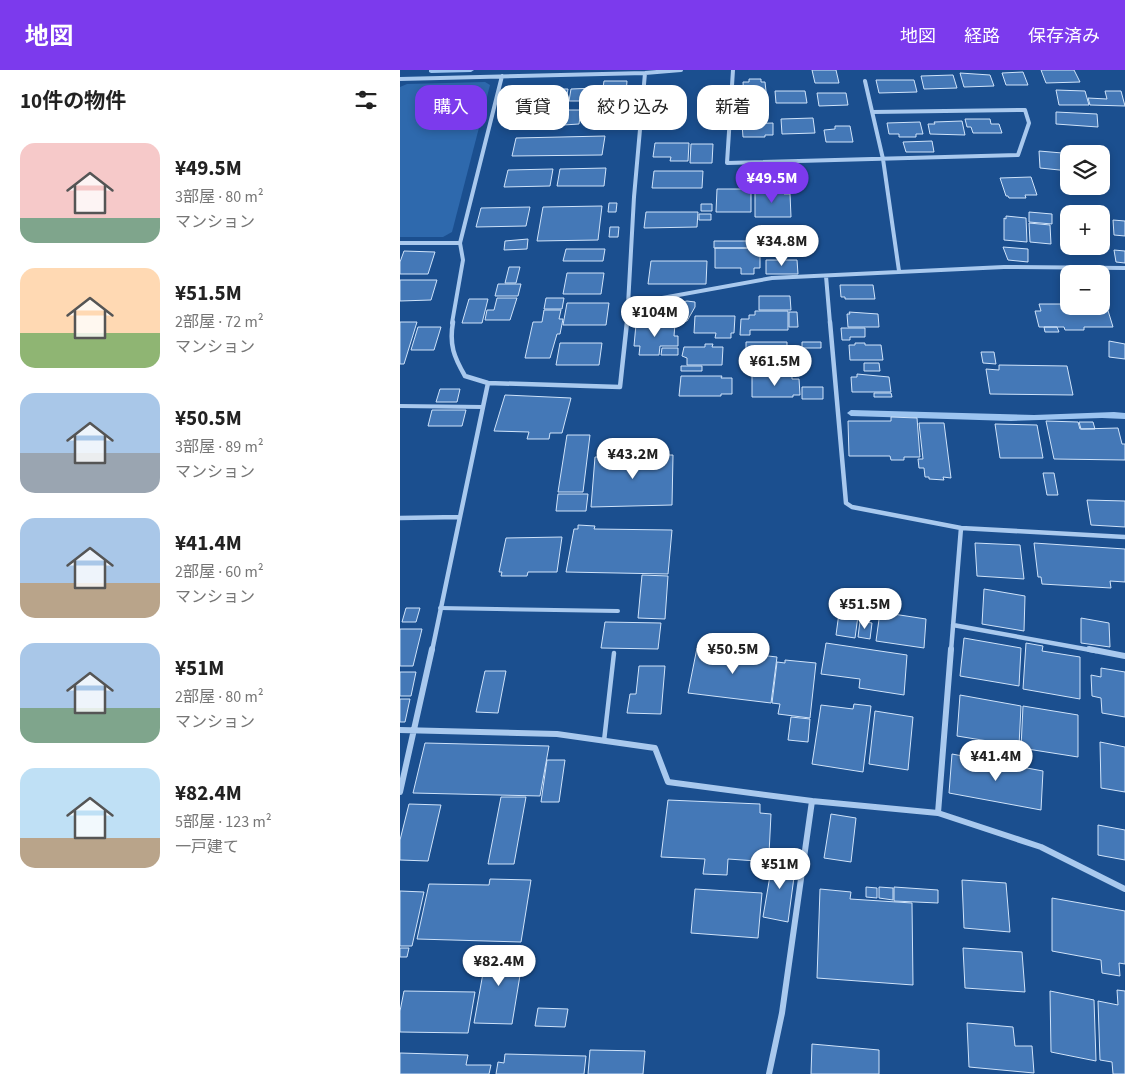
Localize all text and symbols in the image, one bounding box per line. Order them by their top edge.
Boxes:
text: 地図 [25,19,73,54]
text: 地図 [900,24,936,49]
text: 経路 [964,24,1000,49]
text: 保存済み [1028,24,1100,49]
chip: 購入 [415,85,487,130]
chip: 賃貸 [497,85,569,130]
chip: 絞り込み [579,85,687,130]
chip: 新着 [697,85,769,130]
text: 10件の物件 [20,86,126,116]
icon: filters [352,86,380,114]
map controls [1060,145,1110,315]
button: layers [1060,145,1110,195]
text: ¥49.5M [175,153,242,183]
pin: ¥49.5M [731,162,813,204]
icon: home [60,163,120,223]
text: ¥49.5M [747,167,797,189]
text: 3部屋 · 80 m² [175,186,264,208]
button: + [1060,205,1110,255]
text: マンション [175,211,255,233]
pin: ¥34.8M [741,224,823,267]
text: ¥34.8M [757,230,807,252]
button: − [1060,265,1110,315]
text: ¥51.5M [175,278,242,308]
icon: home [60,288,120,348]
pin: ¥104M [620,296,690,338]
text: ¥104M [632,301,678,323]
text: 2部屋 · 72 m² [175,311,264,333]
text: マンション [175,336,255,358]
pin: ¥61.5M [734,344,816,387]
text: ¥61.5M [750,350,800,372]
text: ¥50.5M [175,403,242,433]
icon: home [60,413,120,473]
text: 3部屋 · 89 m² [175,436,264,458]
pin: ¥43.2M [592,438,674,480]
text: ¥43.2M [608,443,658,465]
text: マンション [175,461,255,483]
text: ¥41.4M [175,528,242,558]
icon: home [60,538,120,598]
text: 2部屋 · 60 m² [175,561,264,583]
text: マンション [175,586,255,608]
pin: ¥51.5M [824,588,906,630]
text: ¥51.5M [840,593,890,615]
pin: ¥50.5M [692,632,774,675]
text: ¥50.5M [708,638,758,660]
text: ¥51M [175,653,224,683]
icon: home [60,663,120,723]
text: 2部屋 · 80 m² [175,686,264,708]
text: マンション [175,711,255,733]
pin: ¥41.4M [955,740,1037,782]
text: ¥41.4M [971,745,1021,767]
text: ¥82.4M [175,778,242,808]
icon: home [60,788,120,848]
text: 5部屋 · 123 m² [175,811,272,833]
text: 一戸建て [175,836,239,858]
pin: ¥51M [750,848,810,890]
text: ¥51M [761,853,799,875]
pin: ¥82.4M [458,944,540,987]
text: ¥82.4M [474,950,524,972]

